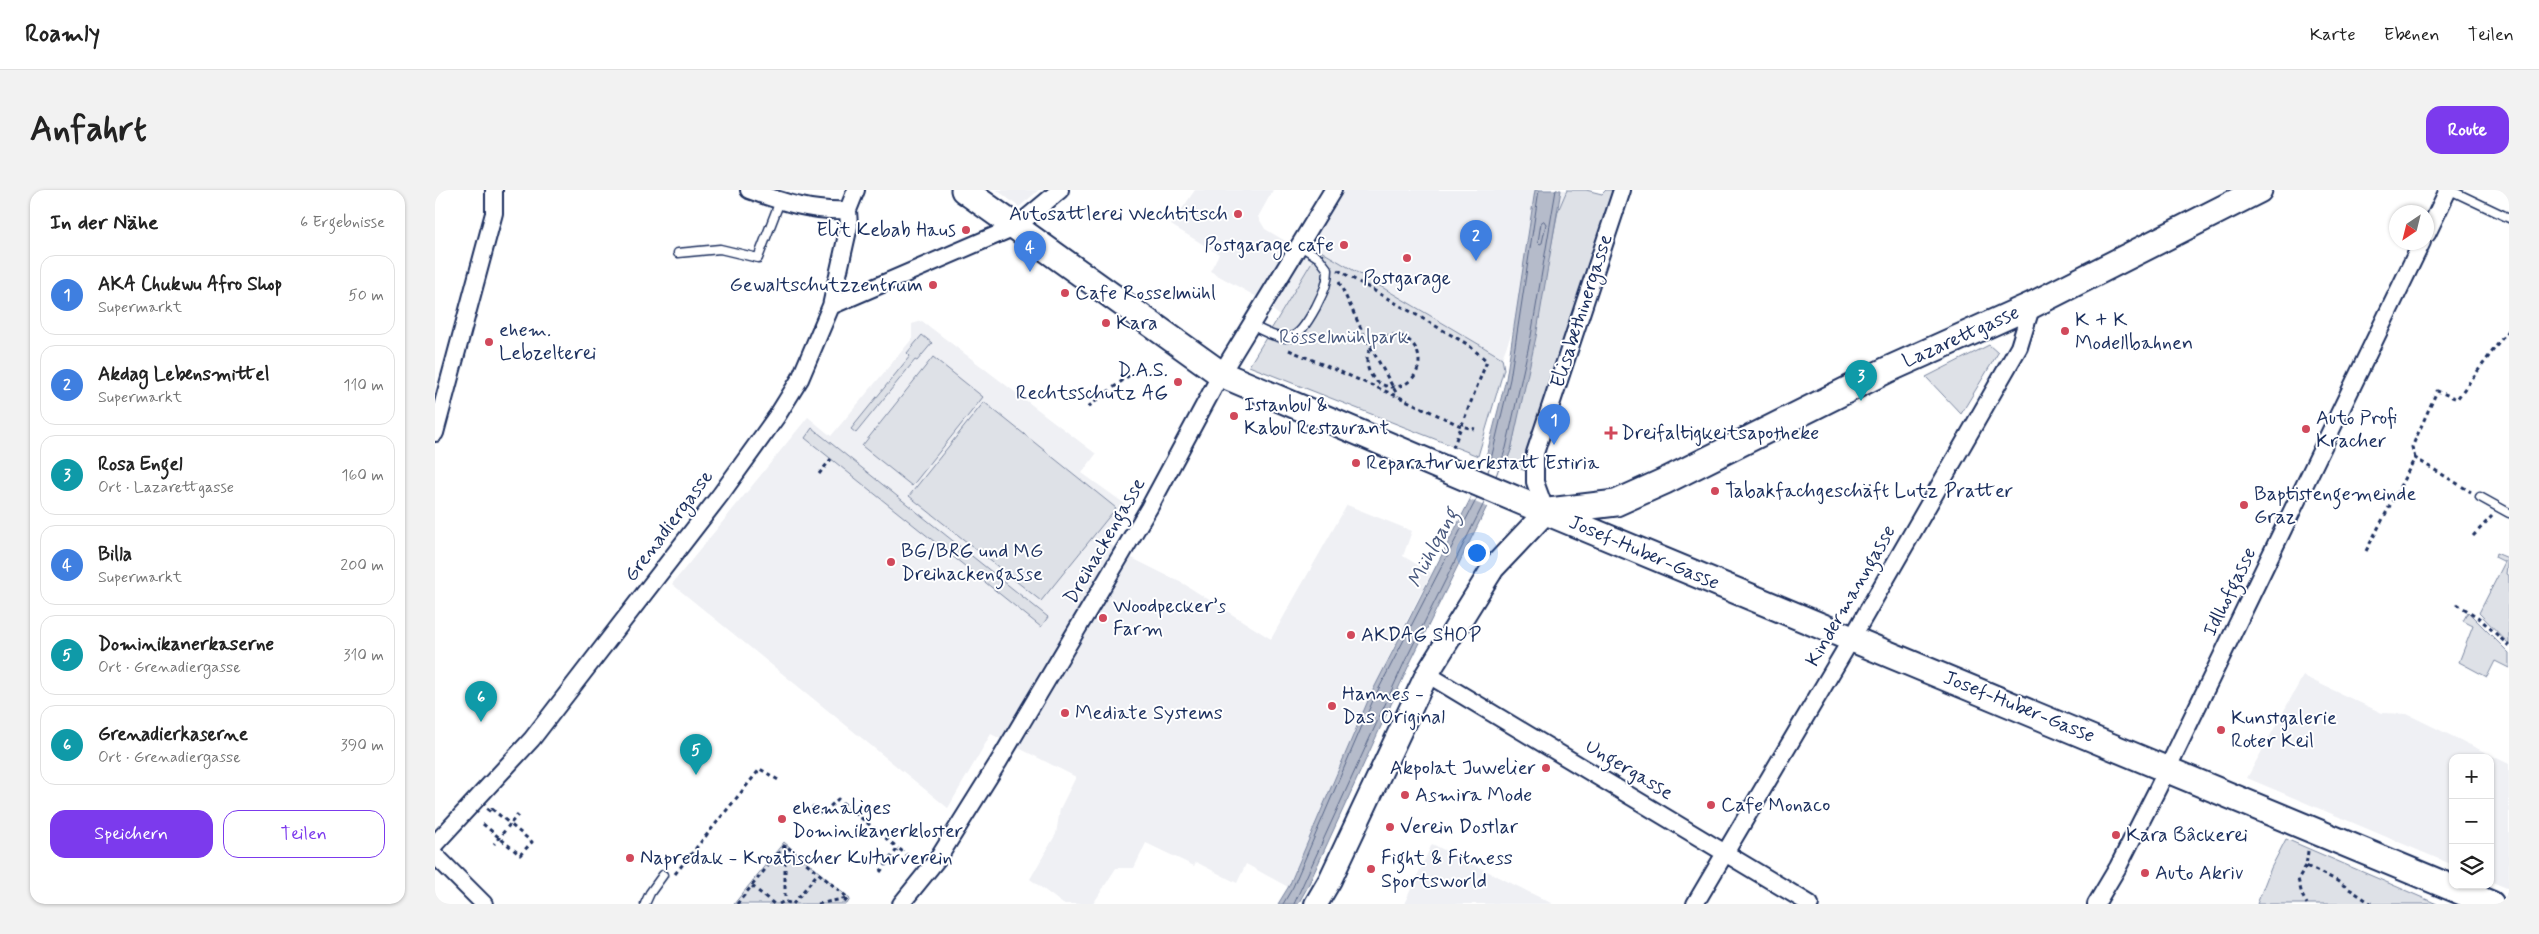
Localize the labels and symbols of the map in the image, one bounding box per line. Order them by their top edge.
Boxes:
place label: Autosattlerei Wechtitsch [1009,201,1228,228]
north arrow [2389,205,2434,250]
marker: Autosattlerei Wechtitsch [1232,208,1244,220]
place label: Elit Kebab Haus [816,217,956,244]
pin: 2 [1460,220,1492,261]
marker: Elit Kebab Haus [960,224,972,236]
pin: 4 [1014,231,1046,272]
street label: Elisabethinergasse [1544,231,1621,392]
place label: Postgarage cafe [1204,232,1334,260]
marker: Postgarage cafe [1338,239,1350,251]
marker: Postgarage [1401,252,1413,264]
place label: Postgarage [1363,265,1451,293]
place label: Gewaltschutzzentrum [729,272,923,299]
marker: Gewaltschutzzentrum [927,279,939,291]
place label: Cafe Rosselmühl [1075,280,1216,307]
marker: Cafe Rosselmühl [1059,287,1071,299]
street label: Lazarettgasse [1898,299,2024,375]
place label: K + K Modellbahnen [2075,307,2193,357]
place label: Kara [1116,310,1158,337]
place label: ehem. Lebzelterei [499,317,597,367]
marker: Kara [1100,317,1112,329]
park label: Rösselmühlpark [1279,324,1409,351]
marker: K + K Modellbahnen [2059,325,2071,337]
marker: ehem. Lebzelterei [483,336,495,348]
place label: D.A.S. Rechtsschutz AG [1016,357,1168,407]
pin: 3 [1845,360,1877,401]
marker: D.A.S. Rechtsschutz AG [1172,376,1184,388]
place label: Istanbul & Kabul Restaurant [1244,392,1389,442]
pin: 1 [1538,404,1570,445]
place label: Auto Profi Kracher [2316,405,2397,455]
marker: Istanbul & Kabul Restaurant [1228,410,1240,422]
place label: Dreifaltigkeitsapotheke [1621,420,1819,447]
marker: Auto Profi Kracher [2300,423,2312,435]
marker: Dreifaltigkeitsapotheke [1605,427,1617,439]
place label: Reparaturwerkstatt Estiria [1366,450,1600,477]
marker: Reparaturwerkstatt Estiria [1350,457,1362,469]
street label: Grenadiergasse [618,464,721,588]
street label: Dreihackengasse [1058,473,1154,610]
place label: Tabakfachgeschäft Lutz Pratter [1725,478,2013,505]
place label: Baptistengemeinde Graz [2254,481,2416,531]
marker: Tabakfachgeschäft Lutz Pratter [1709,485,1721,497]
marker: Baptistengemeinde Graz [2238,499,2250,511]
water label: Mühlgang [1401,501,1468,594]
street label: Josef-Huber-Gasse [1565,509,1723,597]
street label: Kindermanngasse [1800,520,1904,673]
place label: BG/BRG und MG Dreihackengasse [901,538,1043,590]
your location [1464,540,1490,566]
street label: Idlhofgasse [2197,543,2265,642]
marker: BG/BRG und MG Dreihackengasse [885,556,897,568]
place label: Woodpecker’s Farm [1113,593,1226,643]
marker: Woodpecker’s Farm [1097,612,1109,624]
place label: AKDAG SHOP [1361,622,1481,649]
marker: AKDAG SHOP [1345,629,1357,641]
street label: Josef-Huber-Gasse [1939,664,2099,750]
pin: 6 [465,681,497,722]
place label: Hannes - Das Original [1342,681,1445,731]
place label: Mediate Systems [1075,700,1223,727]
marker: Hannes - Das Original [1326,700,1338,712]
place label: Kunstgalerie Roter Keil [2231,705,2337,755]
marker: Mediate Systems [1059,707,1071,719]
marker: Kunstgalerie Roter Keil [2215,724,2227,736]
street label: Ungergasse [1579,733,1678,809]
pin: 5 [680,734,712,775]
place label: Akpolat Juwelier [1390,755,1536,782]
marker: Akpolat Juwelier [1540,762,1552,774]
place label: Asmira Mode [1415,782,1532,809]
marker: Asmira Mode [1399,789,1411,801]
place label: Cafe Monaco [1721,792,1830,819]
place label: ehemaliges Dominikanerkloster [792,795,963,845]
marker: Cafe Monaco [1705,799,1717,811]
marker: ehemaliges Dominikanerkloster [776,813,788,825]
place label: Verein Dostlar [1400,814,1519,841]
marker: Verein Dostlar [1384,821,1396,833]
place label: Kara Bâckerei [2126,822,2248,849]
marker: Kara Bâckerei [2110,829,2122,841]
place label: Napredak - Kroatischer Kulturverein [640,845,953,872]
place label: Fight & Fitness Sportsworld [1381,845,1513,895]
marker: Napredak - Kroatischer Kulturverein [624,852,636,864]
place label: Auto Akriv [2155,860,2243,887]
marker: Fight & Fitness Sportsworld [1365,863,1377,875]
marker: Auto Akriv [2139,867,2151,879]

